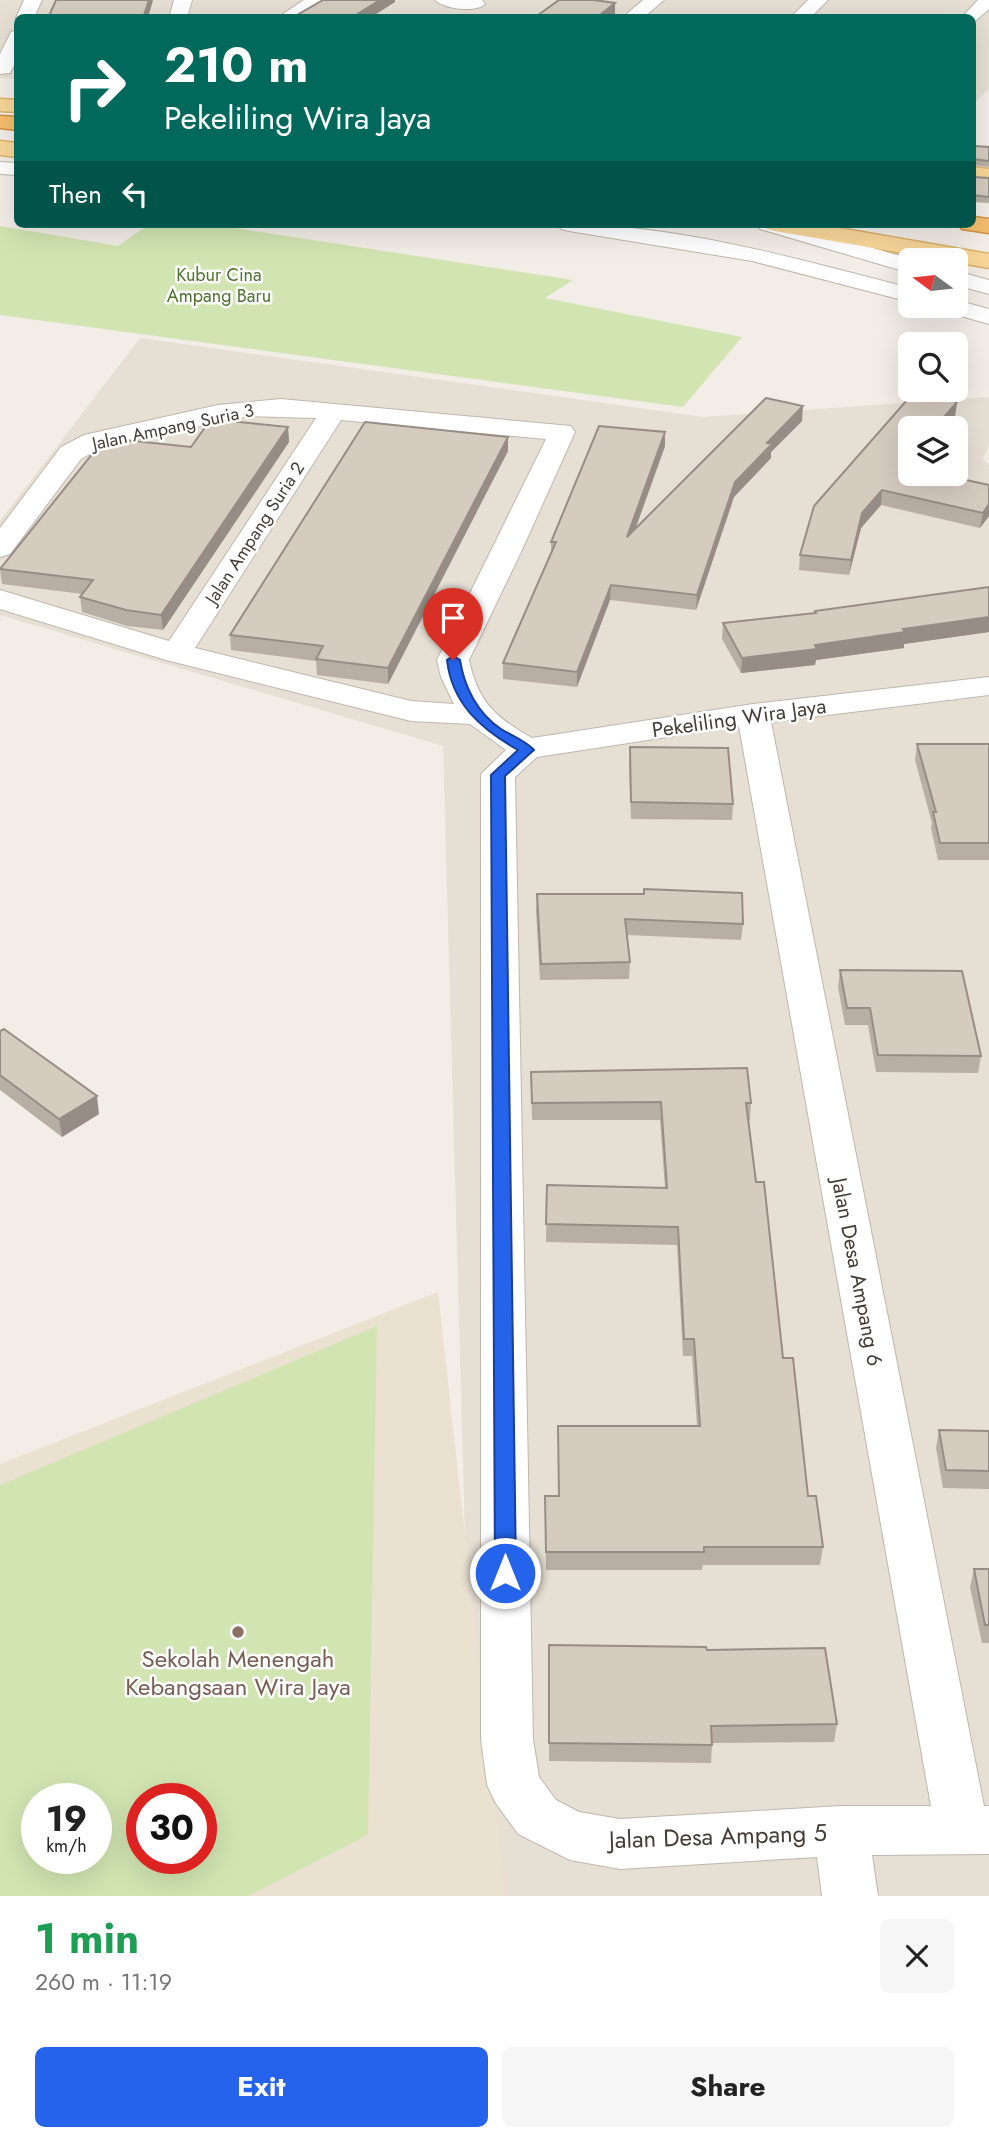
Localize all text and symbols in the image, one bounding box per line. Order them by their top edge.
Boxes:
text: 210 m [164,30,308,100]
icon: right [49,42,140,133]
text: Pekeliling Wira Jaya [164,95,432,141]
text: Then [49,175,102,213]
icon: left [116,175,154,213]
north arrow [898,248,968,318]
map controls [898,248,968,486]
park label: Kubur Cina Ampang Baru [167,262,271,309]
button: search [898,332,968,402]
street label: Jalan Ampang Suria 3 [88,397,256,457]
button: layers [898,416,968,486]
street label: Jalan Ampang Suria 2 [198,457,311,611]
pin [423,588,483,660]
icon: arrive [434,599,472,637]
street label: Pekeliling Wira Jaya [650,691,828,745]
street label: Jalan Desa Ampang 6 [823,1172,890,1369]
position arrow [468,1536,542,1610]
marker: Sekolah Menengah Kebangsaan Wira Jaya [230,1624,246,1640]
place label: Sekolah Menengah Kebangsaan Wira Jaya [125,1641,351,1704]
speed limit sign: 30 [126,1783,217,1874]
text: 19 [46,1794,87,1844]
street label: Jalan Desa Ampang 5 [605,1815,828,1857]
text: km/h [46,1833,87,1859]
text: 1 min [35,1908,139,1969]
button: close [880,1919,954,1993]
text: 260 m · 11:19 [35,1965,172,1999]
button: Exit [35,2047,488,2127]
button: Share [502,2047,954,2127]

